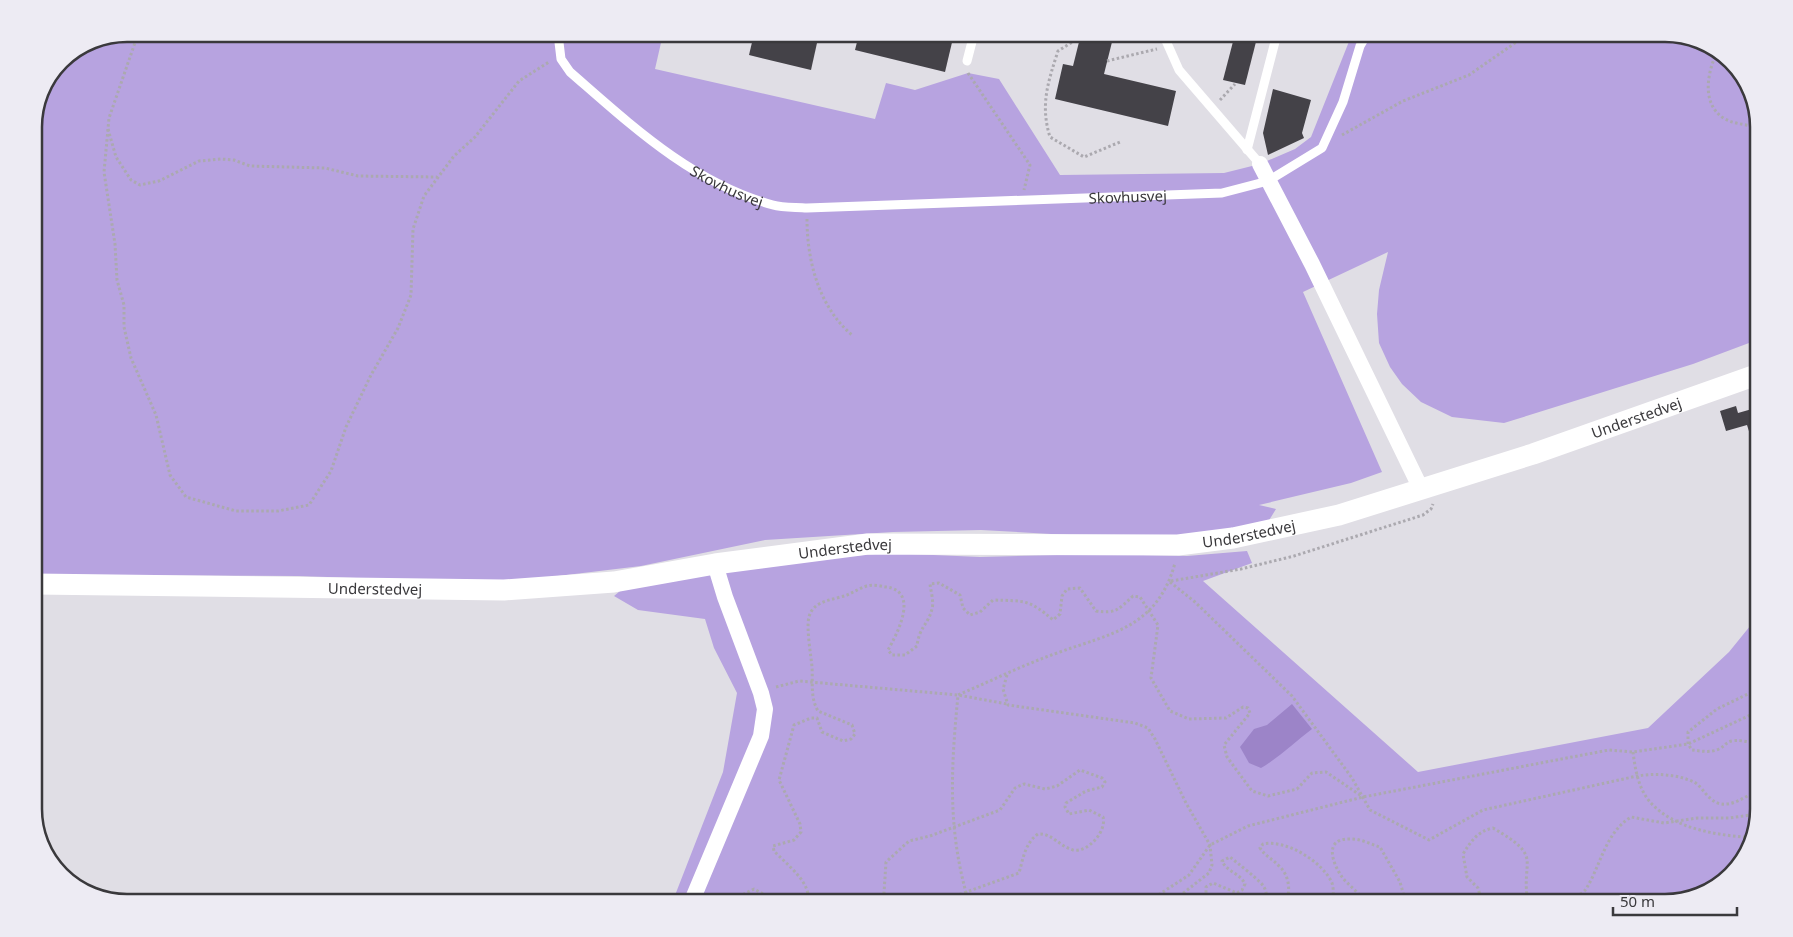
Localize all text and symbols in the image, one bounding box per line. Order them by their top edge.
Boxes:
street label: Skovhusvej [687,160,766,211]
street label: Skovhusvej [1088,185,1167,208]
street label: Understedvej [1588,392,1684,443]
street label: Understedvej [1201,515,1297,552]
street label: Understedvej [797,534,892,563]
street label: Understedvej [328,578,422,599]
scale bar [1613,884,1737,916]
text: 50 m [1620,891,1655,911]

